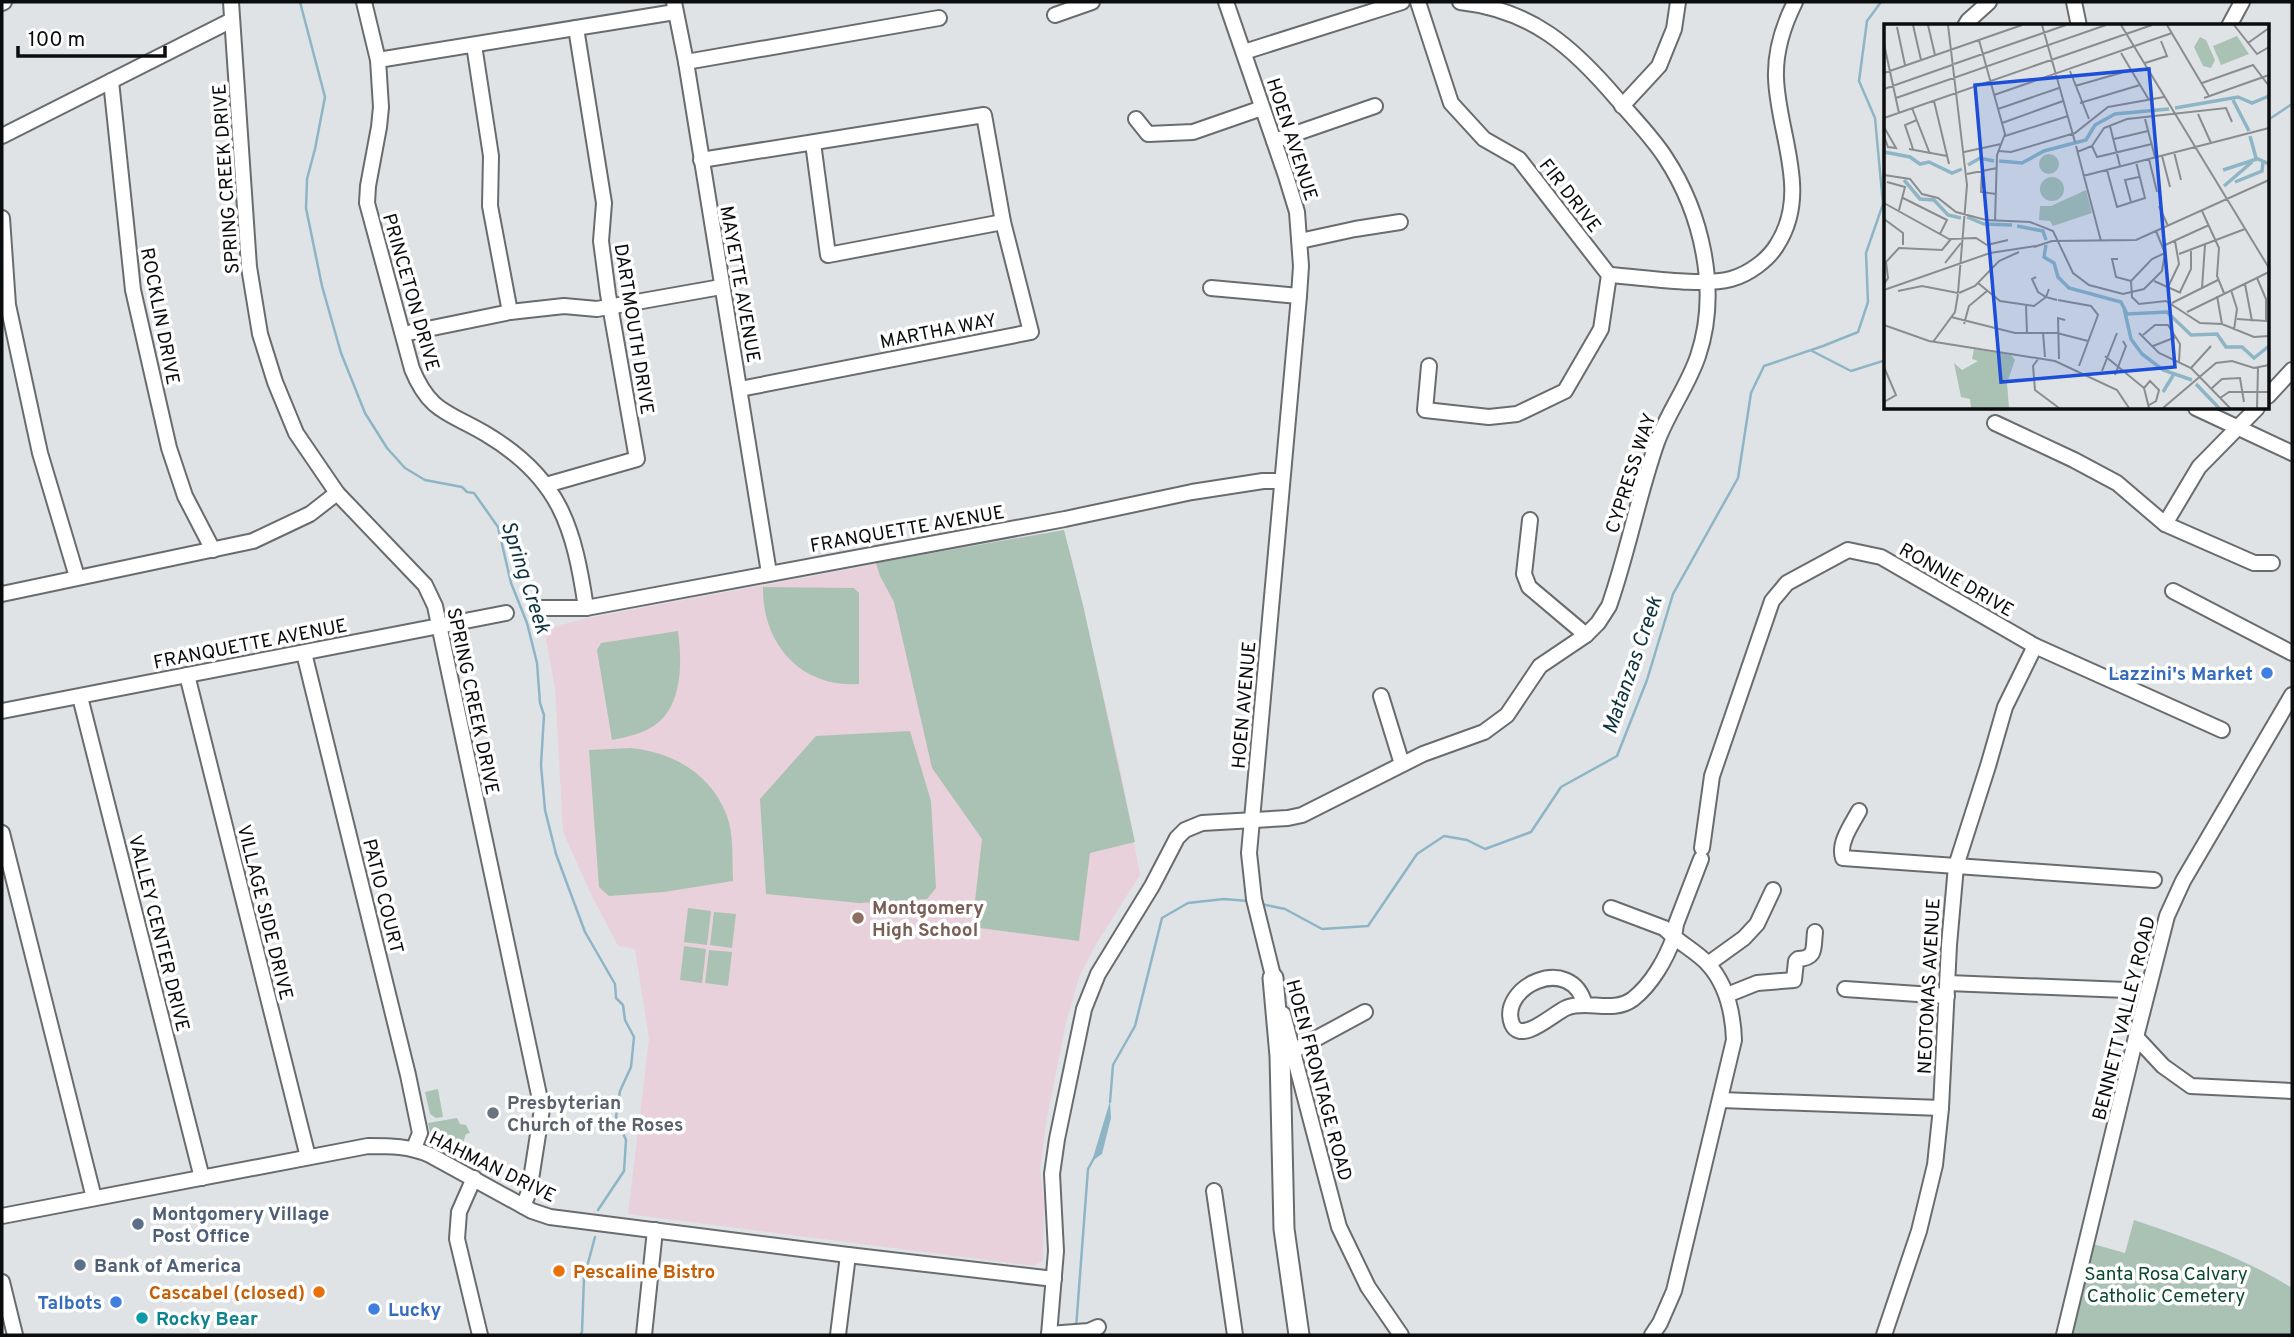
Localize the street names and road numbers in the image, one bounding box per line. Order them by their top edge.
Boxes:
street label: HOEN AVENUE [1260,75,1322,204]
street label: SPRING CREEK DRIVE [208,83,246,275]
street label: FIR DRIVE [1533,154,1606,238]
street label: MAYETTE AVENUE [713,204,765,365]
street label: PRINCETON DRIVE [376,211,444,374]
street label: DARTMOUTH DRIVE [608,242,658,417]
street label: ROCKLIN DRIVE [134,246,184,387]
street label: MARTHA WAY [878,309,999,355]
street label: CYPRESS WAY [1601,410,1663,537]
street label: FRANQUETTE AVENUE [808,501,1006,559]
street label: RONNIE DRIVE [1894,538,2018,623]
street label: SPRING CREEK DRIVE [440,606,504,797]
street label: FRANQUETTE AVENUE [151,614,349,676]
street label: HOEN AVENUE [1227,640,1263,770]
street label: VILLAGE SIDE DRIVE [231,822,297,1003]
street label: VALLEY CENTER DRIVE [122,833,194,1034]
street label: PATIO COURT [356,837,408,956]
street label: NEOTOMAS AVENUE [1913,897,1947,1075]
street label: BENNETT VALLEY ROAD [2088,914,2162,1123]
street label: HOEN FRONTAGE ROAD [1280,977,1357,1184]
street label: HAHMAN DRIVE [425,1127,559,1209]

